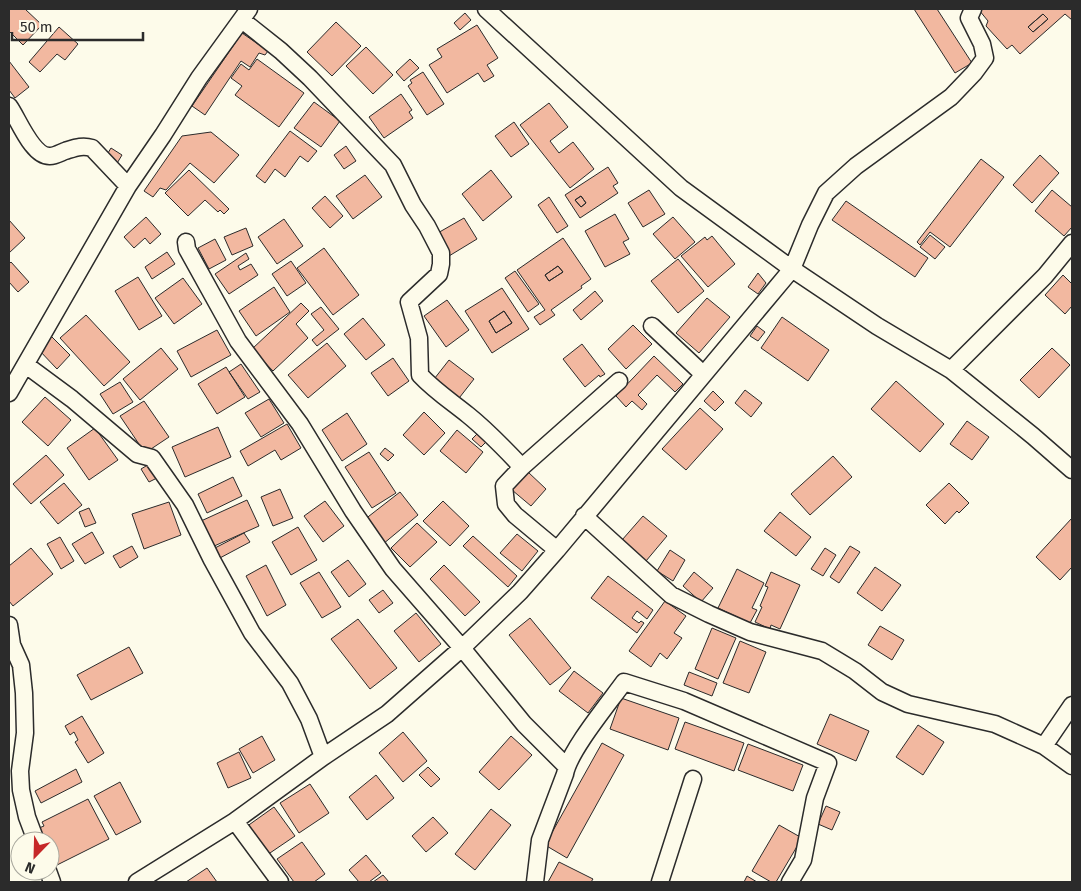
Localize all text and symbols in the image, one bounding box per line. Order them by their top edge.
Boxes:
scale bar [12,10,144,42]
text: 50 m [20,18,53,36]
north arrow [10,831,60,881]
text: N [23,858,38,877]

